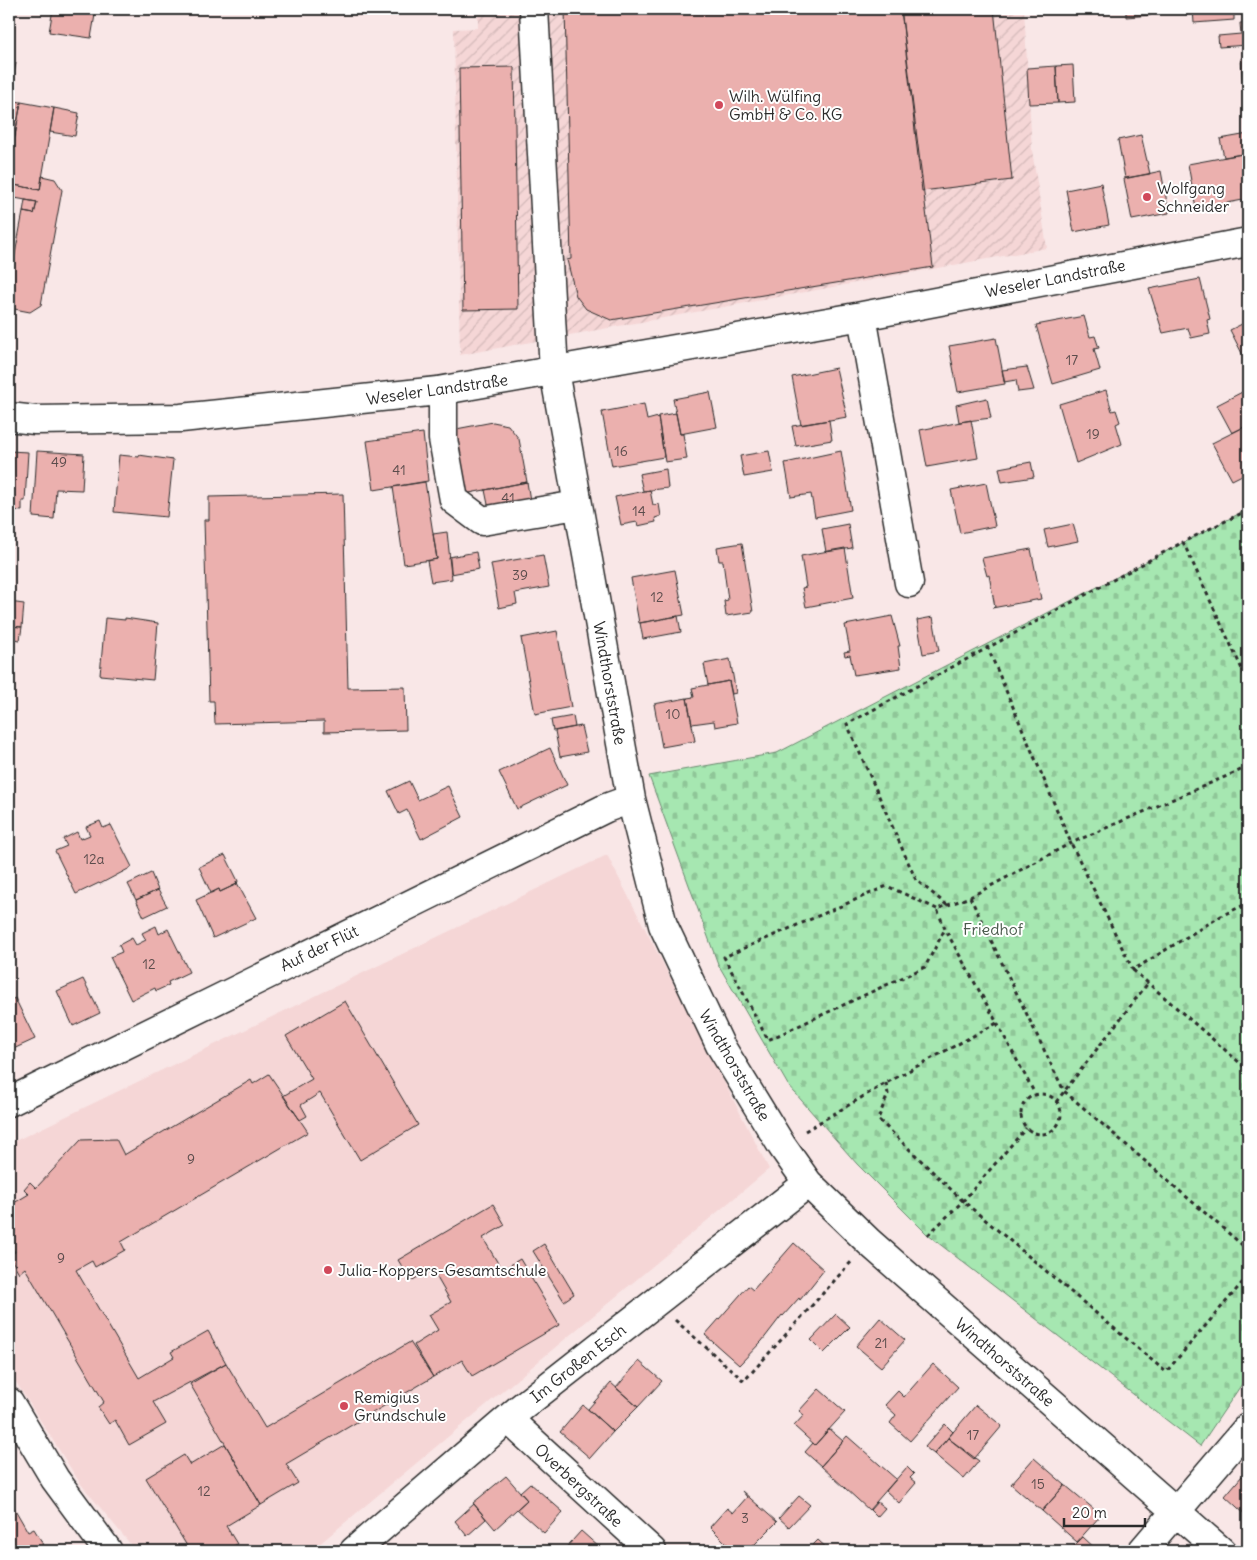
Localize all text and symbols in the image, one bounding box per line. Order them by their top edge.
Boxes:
place label: Wilh. Wülfing GmbH & Co. KG [729,86,842,124]
marker: Wilh. Wülfing GmbH & Co. KG [713,99,725,111]
place label: Wolfgang Schneider [1157,178,1230,216]
marker: Wolfgang Schneider [1141,191,1153,203]
street label: Weseler Landstraße [983,255,1127,301]
house number: 17 [1066,351,1078,369]
street label: Weseler Landstraße [365,369,509,409]
house number: 19 [1086,425,1100,443]
house number: 16 [614,442,628,460]
house number: 49 [51,453,67,471]
house number: 41 [392,461,406,479]
house number: 41 [501,489,515,507]
house number: 14 [632,502,646,520]
house number: 39 [512,566,528,584]
house number: 12 [650,588,664,606]
street label: Windthorststraße [589,620,631,746]
house number: 10 [666,705,680,723]
house number: 12a [83,850,105,868]
park label: Friedhof [963,919,1024,939]
street label: Auf der Flüt [277,920,362,975]
house number: 12 [142,955,156,973]
street label: Windthorststraße [695,1006,775,1124]
house number: 9 [187,1150,195,1168]
house number: 9 [57,1249,65,1267]
place label: Julia-Koppers-Gesamtschule [338,1260,546,1280]
marker: Julia-Koppers-Gesamtschule [322,1264,334,1276]
street label: Windthorststraße [951,1313,1059,1411]
street label: Im Großen Esch [526,1319,630,1407]
house number: 21 [874,1334,888,1352]
place label: Remigius Grundschule [354,1387,446,1425]
marker: Remigius Grundschule [338,1400,350,1412]
house number: 17 [967,1426,979,1444]
street label: Overbergstraße [531,1439,627,1531]
house number: 15 [1031,1475,1045,1493]
house number: 12 [197,1482,211,1500]
scale bar [1064,1495,1146,1527]
text: 20 m [1072,1503,1107,1522]
house number: 3 [741,1509,749,1527]

